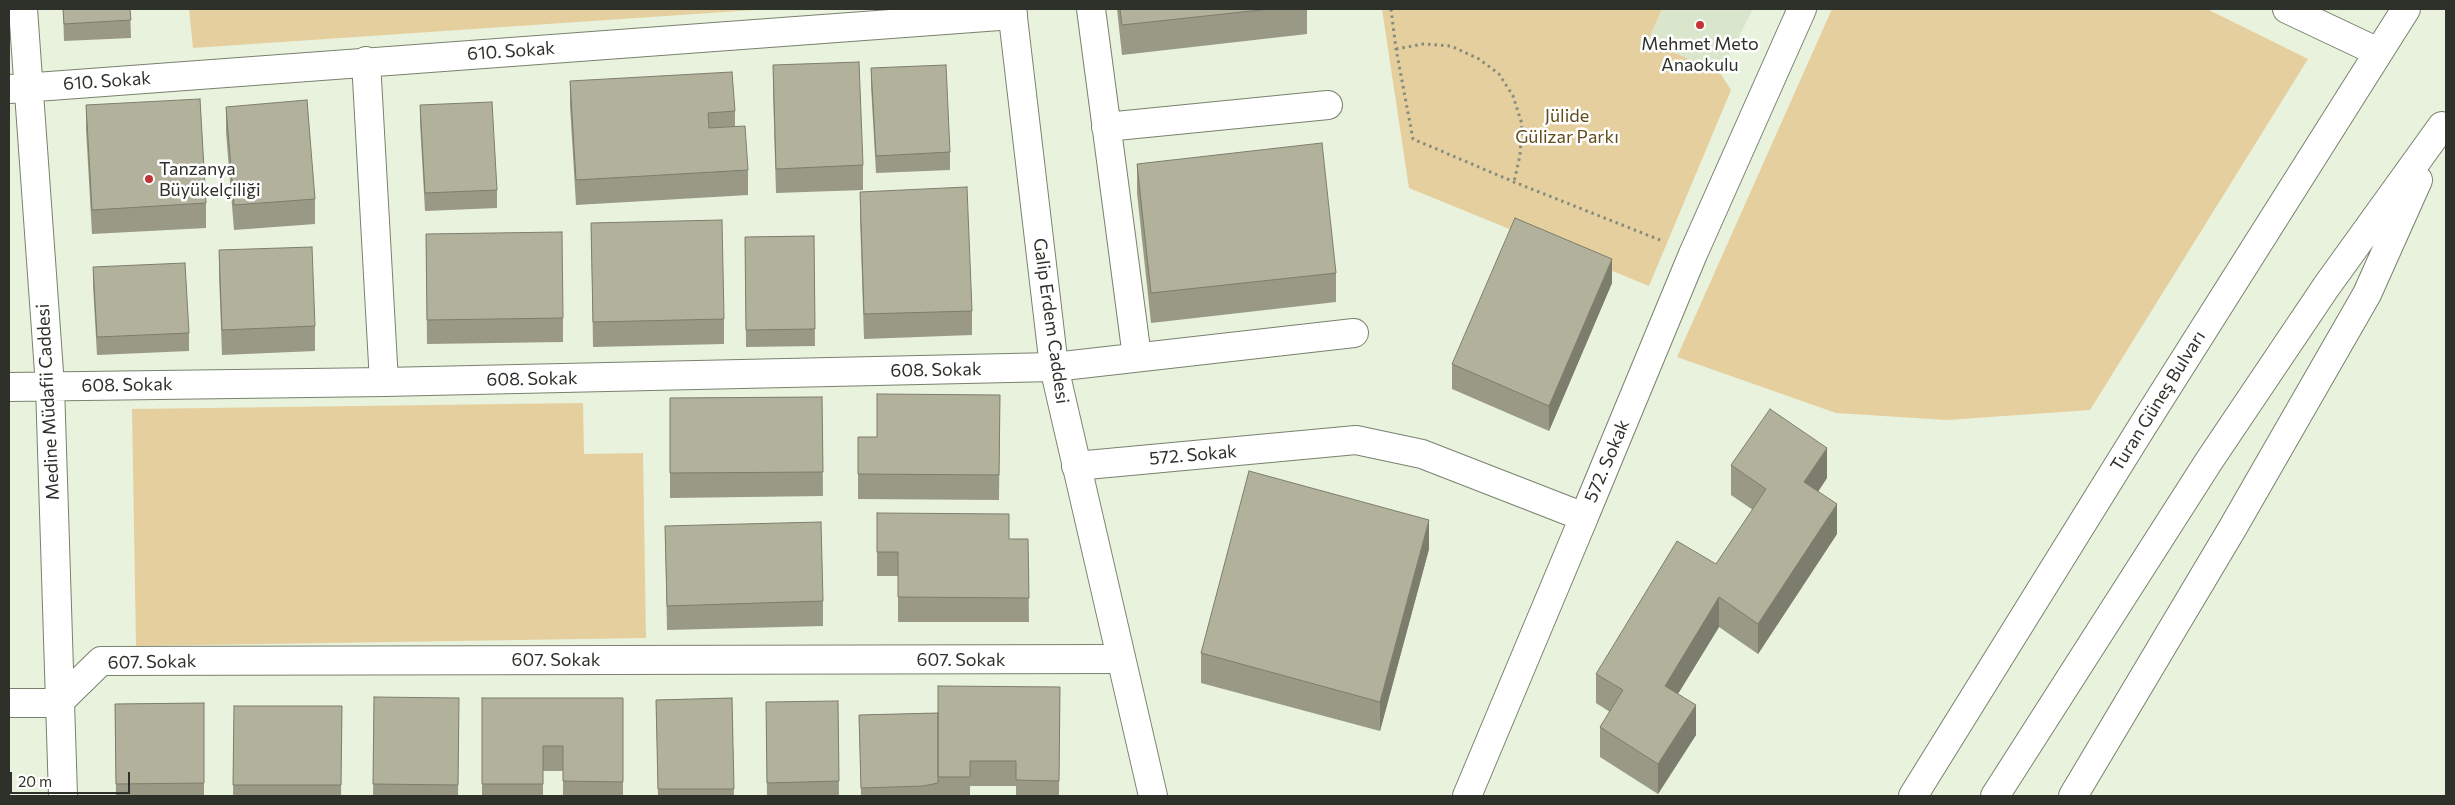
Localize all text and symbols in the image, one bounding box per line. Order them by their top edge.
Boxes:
marker: Mehmet Meto Anaokulu [1694,19,1706,31]
place label: Mehmet Meto Anaokulu [1641,33,1759,76]
street label: 610. Sokak [466,37,556,65]
street label: 610. Sokak [62,67,152,95]
park label: Jülide Gülizar Parkı [1515,105,1619,148]
place label: Tanzanya Büyükelçiliği [159,158,261,200]
marker: Tanzanya Büyükelçiliği [143,173,155,185]
street label: Galip Erdem Caddesi [1029,237,1073,405]
street label: Medine Müdafii Caddesi [32,303,64,501]
street label: Turan Güneş Bulvarı [2106,327,2210,475]
street label: 608. Sokak [890,358,982,382]
street label: 608. Sokak [486,367,578,391]
street label: 608. Sokak [81,373,173,397]
street label: 572. Sokak [1580,416,1634,506]
street label: 572. Sokak [1148,440,1238,470]
street label: 607. Sokak [512,649,600,671]
street label: 607. Sokak [917,649,1005,671]
street label: 607. Sokak [107,650,197,674]
scale bar [12,762,132,794]
text: 20 m [18,772,52,790]

